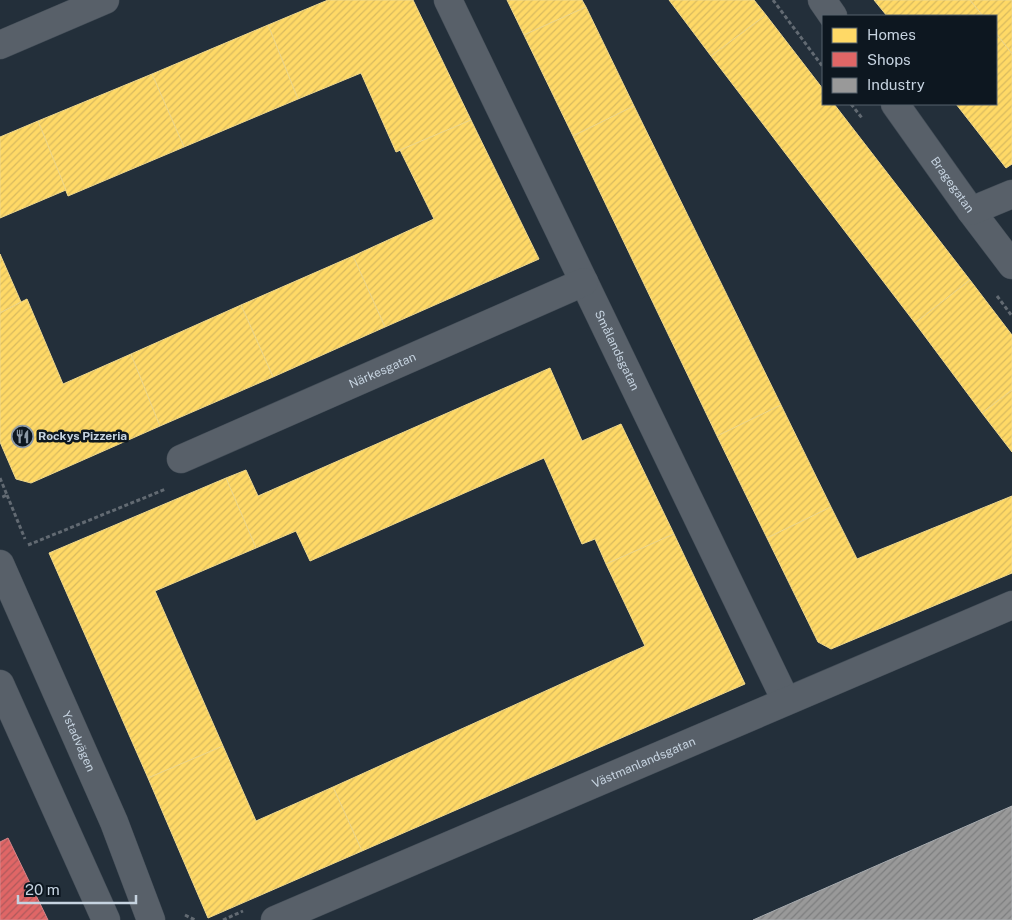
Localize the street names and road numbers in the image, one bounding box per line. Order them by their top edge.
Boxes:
street label: Bragegatan [928,154,977,215]
street label: Smålandsgatan [592,308,642,393]
street label: Närkesgatan [347,350,418,391]
street label: Ystadvägen [59,709,98,774]
street label: Västmanlandsgatan [590,734,698,791]

